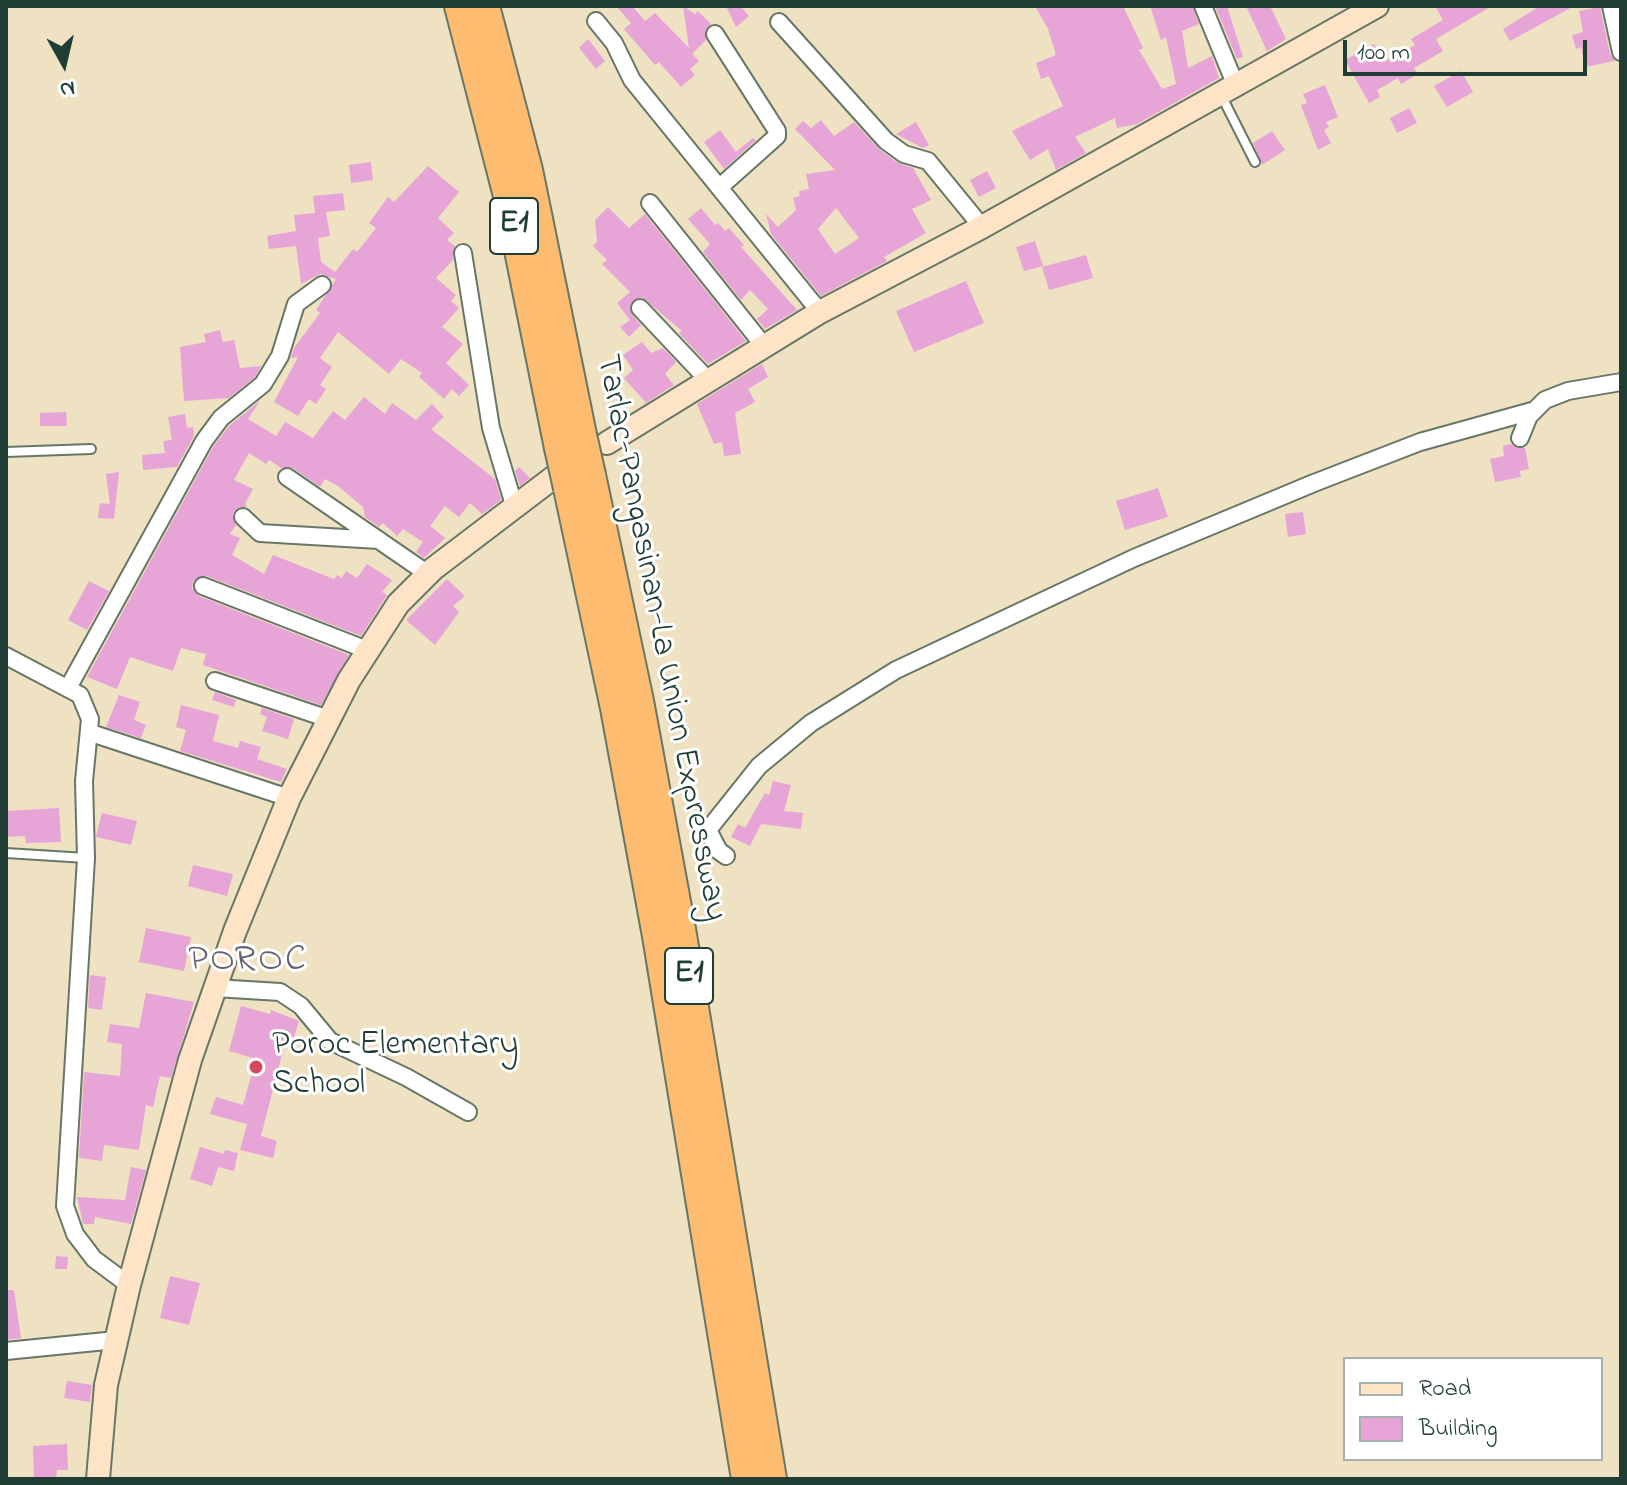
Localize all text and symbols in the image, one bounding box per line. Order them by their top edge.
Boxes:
north arrow [24,24,104,104]
scale bar [1347,24,1591,74]
text: 100 m [1357,36,1410,71]
text: N [58,71,77,105]
road number: E1 [490,198,538,254]
street label: Tarlac-Pangasinan-La Union Expressway [584,351,734,925]
district label: POROC [188,940,308,986]
road number: E1 [665,948,713,1004]
place label: Poroc Elementary School [272,1027,518,1106]
marker: Poroc Elementary School [247,1058,265,1076]
legend [1343,1357,1603,1461]
text: Road [1419,1372,1471,1407]
text: Building [1419,1412,1498,1447]

